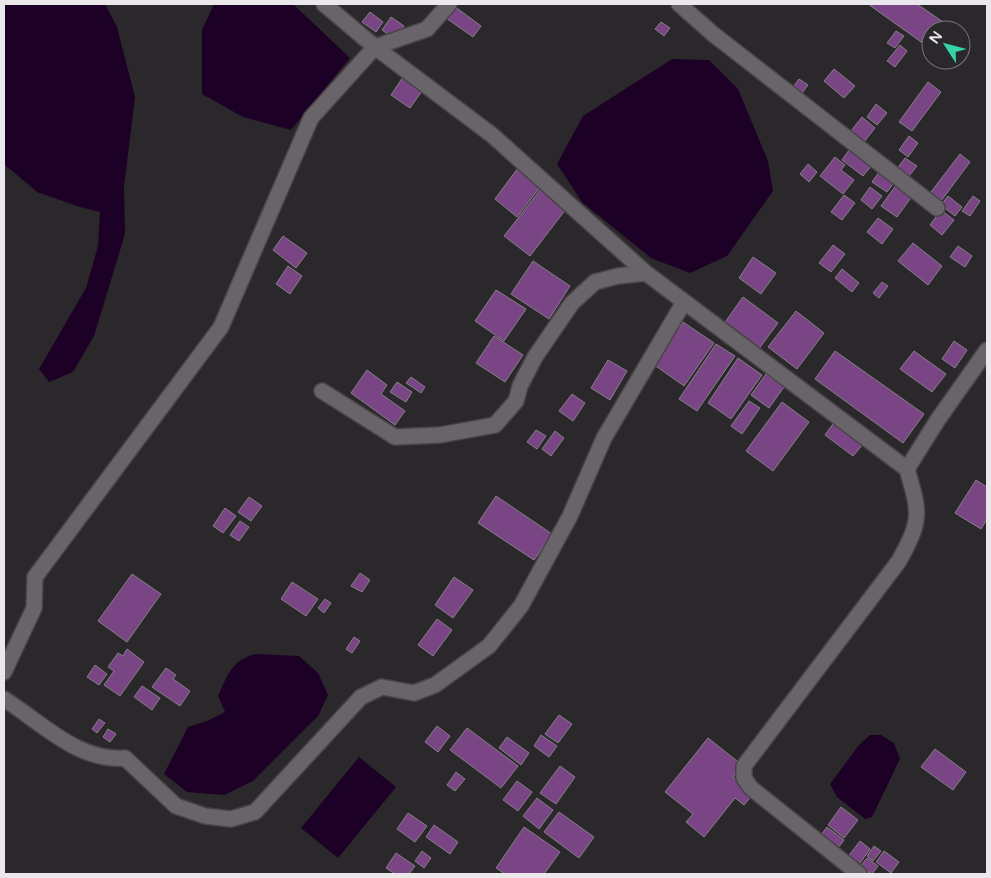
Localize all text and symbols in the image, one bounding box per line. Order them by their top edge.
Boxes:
north arrow [921,20,971,70]
text: N [926,28,946,47]

